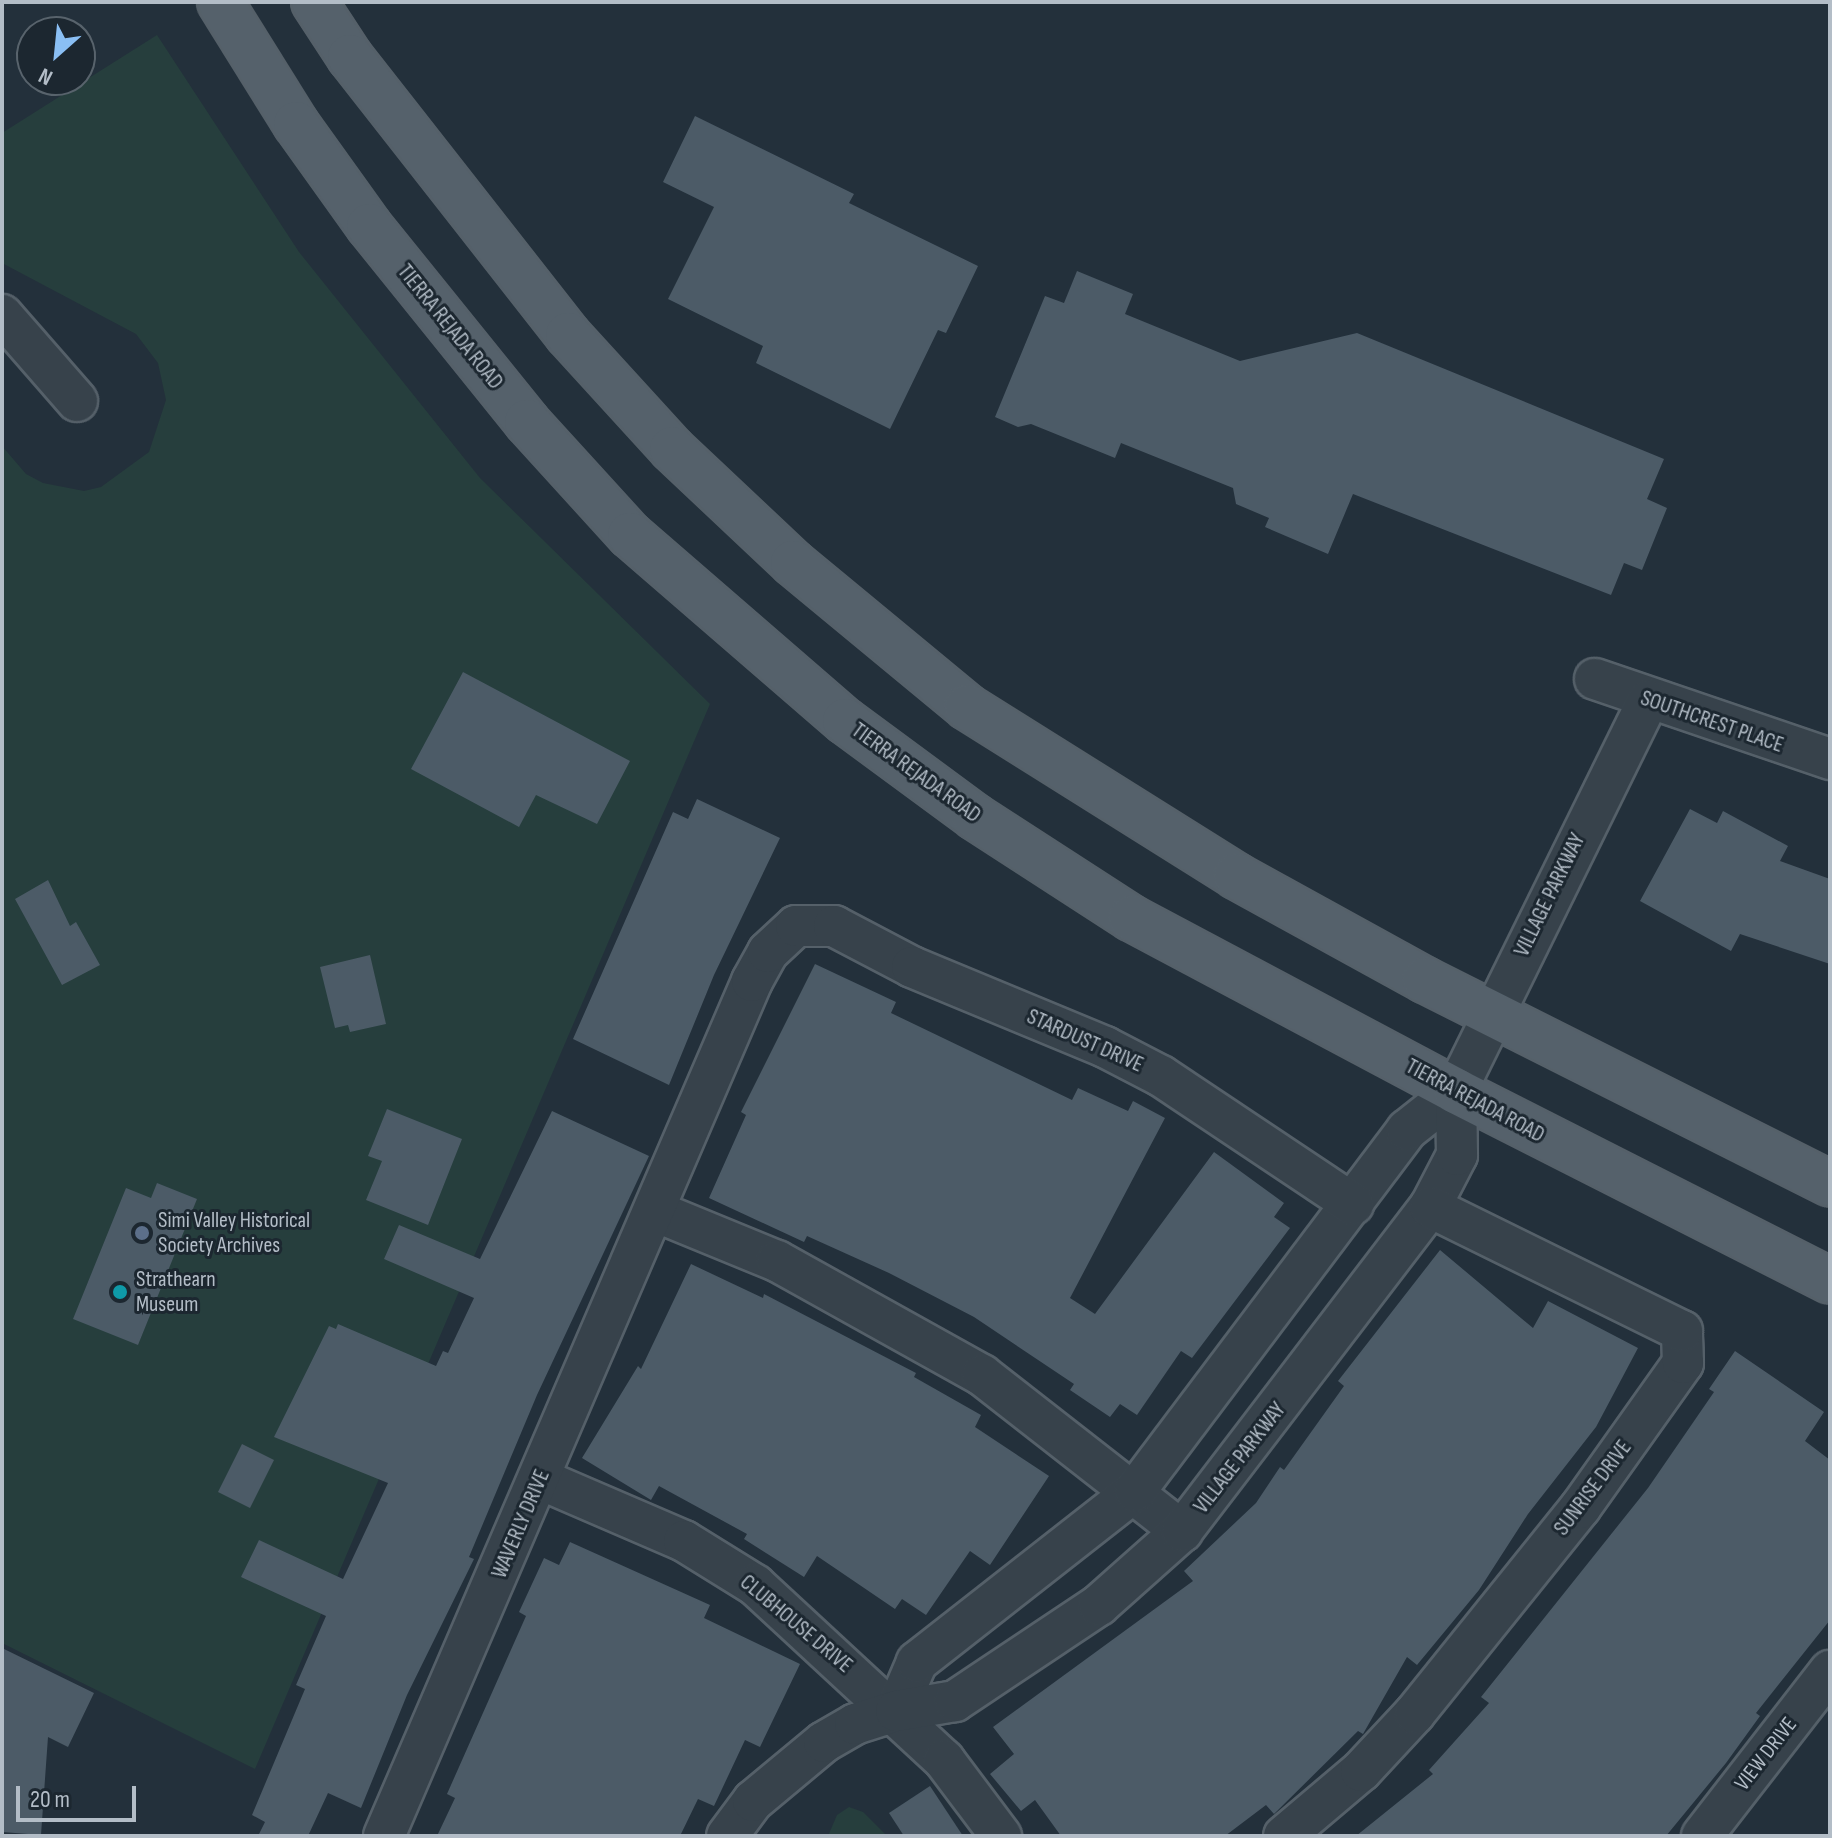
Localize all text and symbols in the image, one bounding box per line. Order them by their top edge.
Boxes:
north arrow [16,16,96,96]
text: N [34,61,57,91]
street label: TIERRA REJADA ROAD [392,259,508,395]
street label: SOUTHCREST PLACE [1637,685,1787,759]
street label: TIERRA REJADA ROAD [846,717,986,829]
street label: VILLAGE PARKWAY [1509,829,1591,961]
street label: STARDUST DRIVE [1023,1004,1147,1078]
street label: TIERRA REJADA ROAD [1401,1053,1549,1149]
place label: Simi Valley Historical Society Archives [158,1207,310,1258]
marker: Simi Valley Historical Society Archives [133,1224,151,1242]
place label: Strathearn Museum [136,1266,216,1318]
marker: Strathearn Museum [111,1283,129,1301]
street label: VILLAGE PARKWAY [1188,1397,1292,1519]
street label: SUNRISE DRIVE [1549,1435,1637,1541]
street label: WAVERLY DRIVE [486,1466,556,1582]
street label: CLUBHOUSE DRIVE [734,1569,858,1679]
street label: VIEW DRIVE [1729,1712,1803,1796]
scale bar [20,1770,140,1820]
text: 20 m [30,1785,70,1814]

